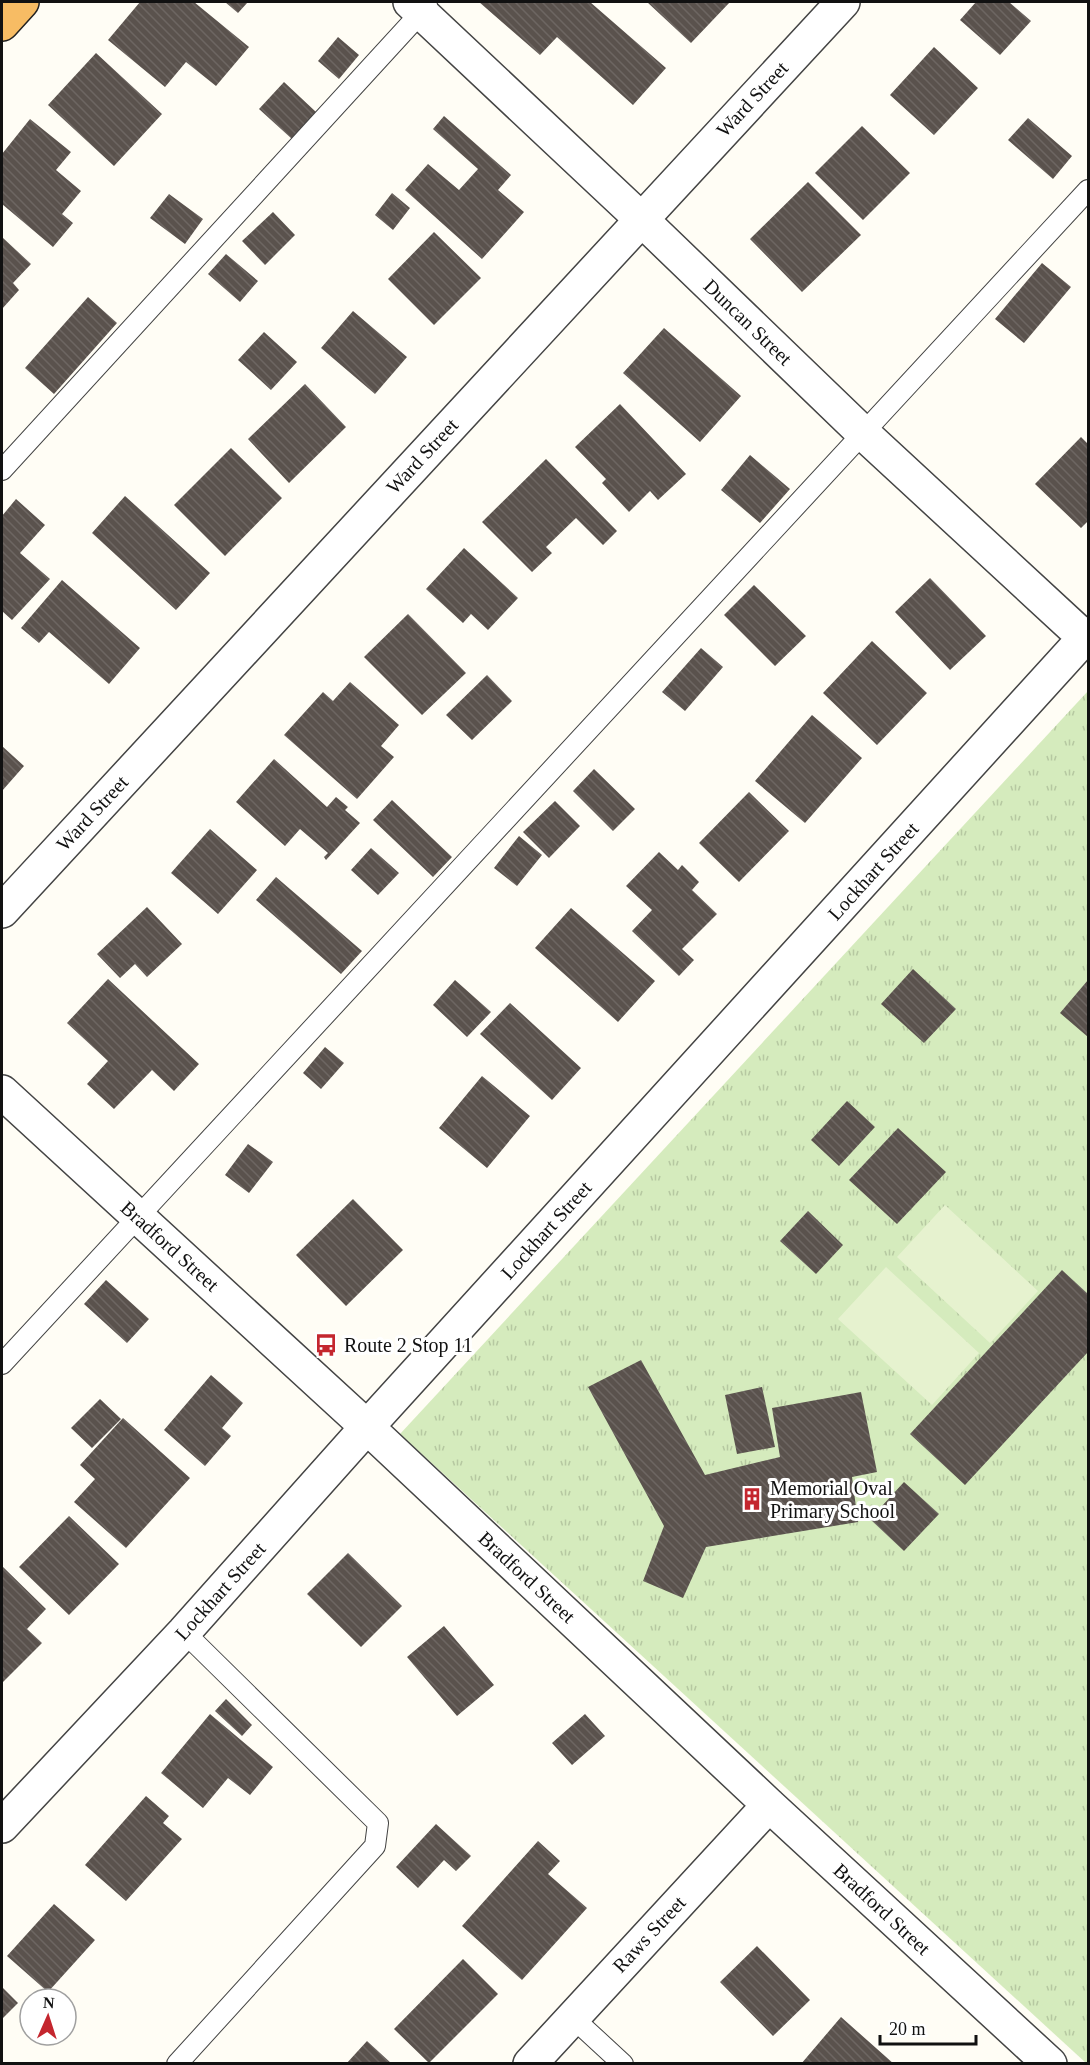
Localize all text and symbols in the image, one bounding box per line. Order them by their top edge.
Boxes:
street label: Ward Street [712,57,793,141]
street label: Duncan Street [699,275,797,370]
street label: Ward Street [382,414,463,498]
street label: Ward Street [52,771,133,855]
street label: Lockhart Street [823,817,923,924]
street label: Lockhart Street [496,1176,596,1283]
street label: Bradford Street [117,1196,224,1296]
bus stop icon: Route 2 Stop 11 [313,1332,339,1358]
place label: Route 2 Stop 11 [344,1334,473,1357]
place label: Memorial Oval Primary School [770,1477,895,1523]
building icon: Memorial Oval Primary School [739,1486,765,1512]
street label: Bradford Street [474,1527,580,1628]
street label: Lockhart Street [170,1537,270,1644]
street label: Bradford Street [829,1859,935,1960]
street label: Raws Street [608,1891,690,1977]
north arrow [18,1987,78,2047]
text: N [43,1994,55,2011]
scale bar [880,2008,976,2046]
text: 20 m [889,2019,926,2039]

